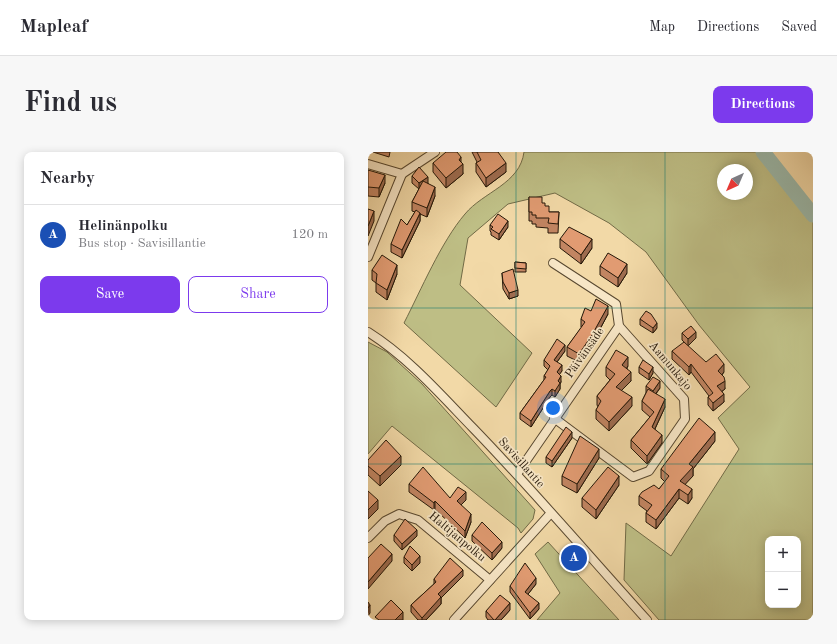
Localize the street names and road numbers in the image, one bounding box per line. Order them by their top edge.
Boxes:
street label: Päivänsäde [563,325,607,380]
street label: Aamunkajo [646,339,694,393]
street label: Savisillantie [496,436,547,491]
street label: Haltijanpolku [426,510,488,565]

